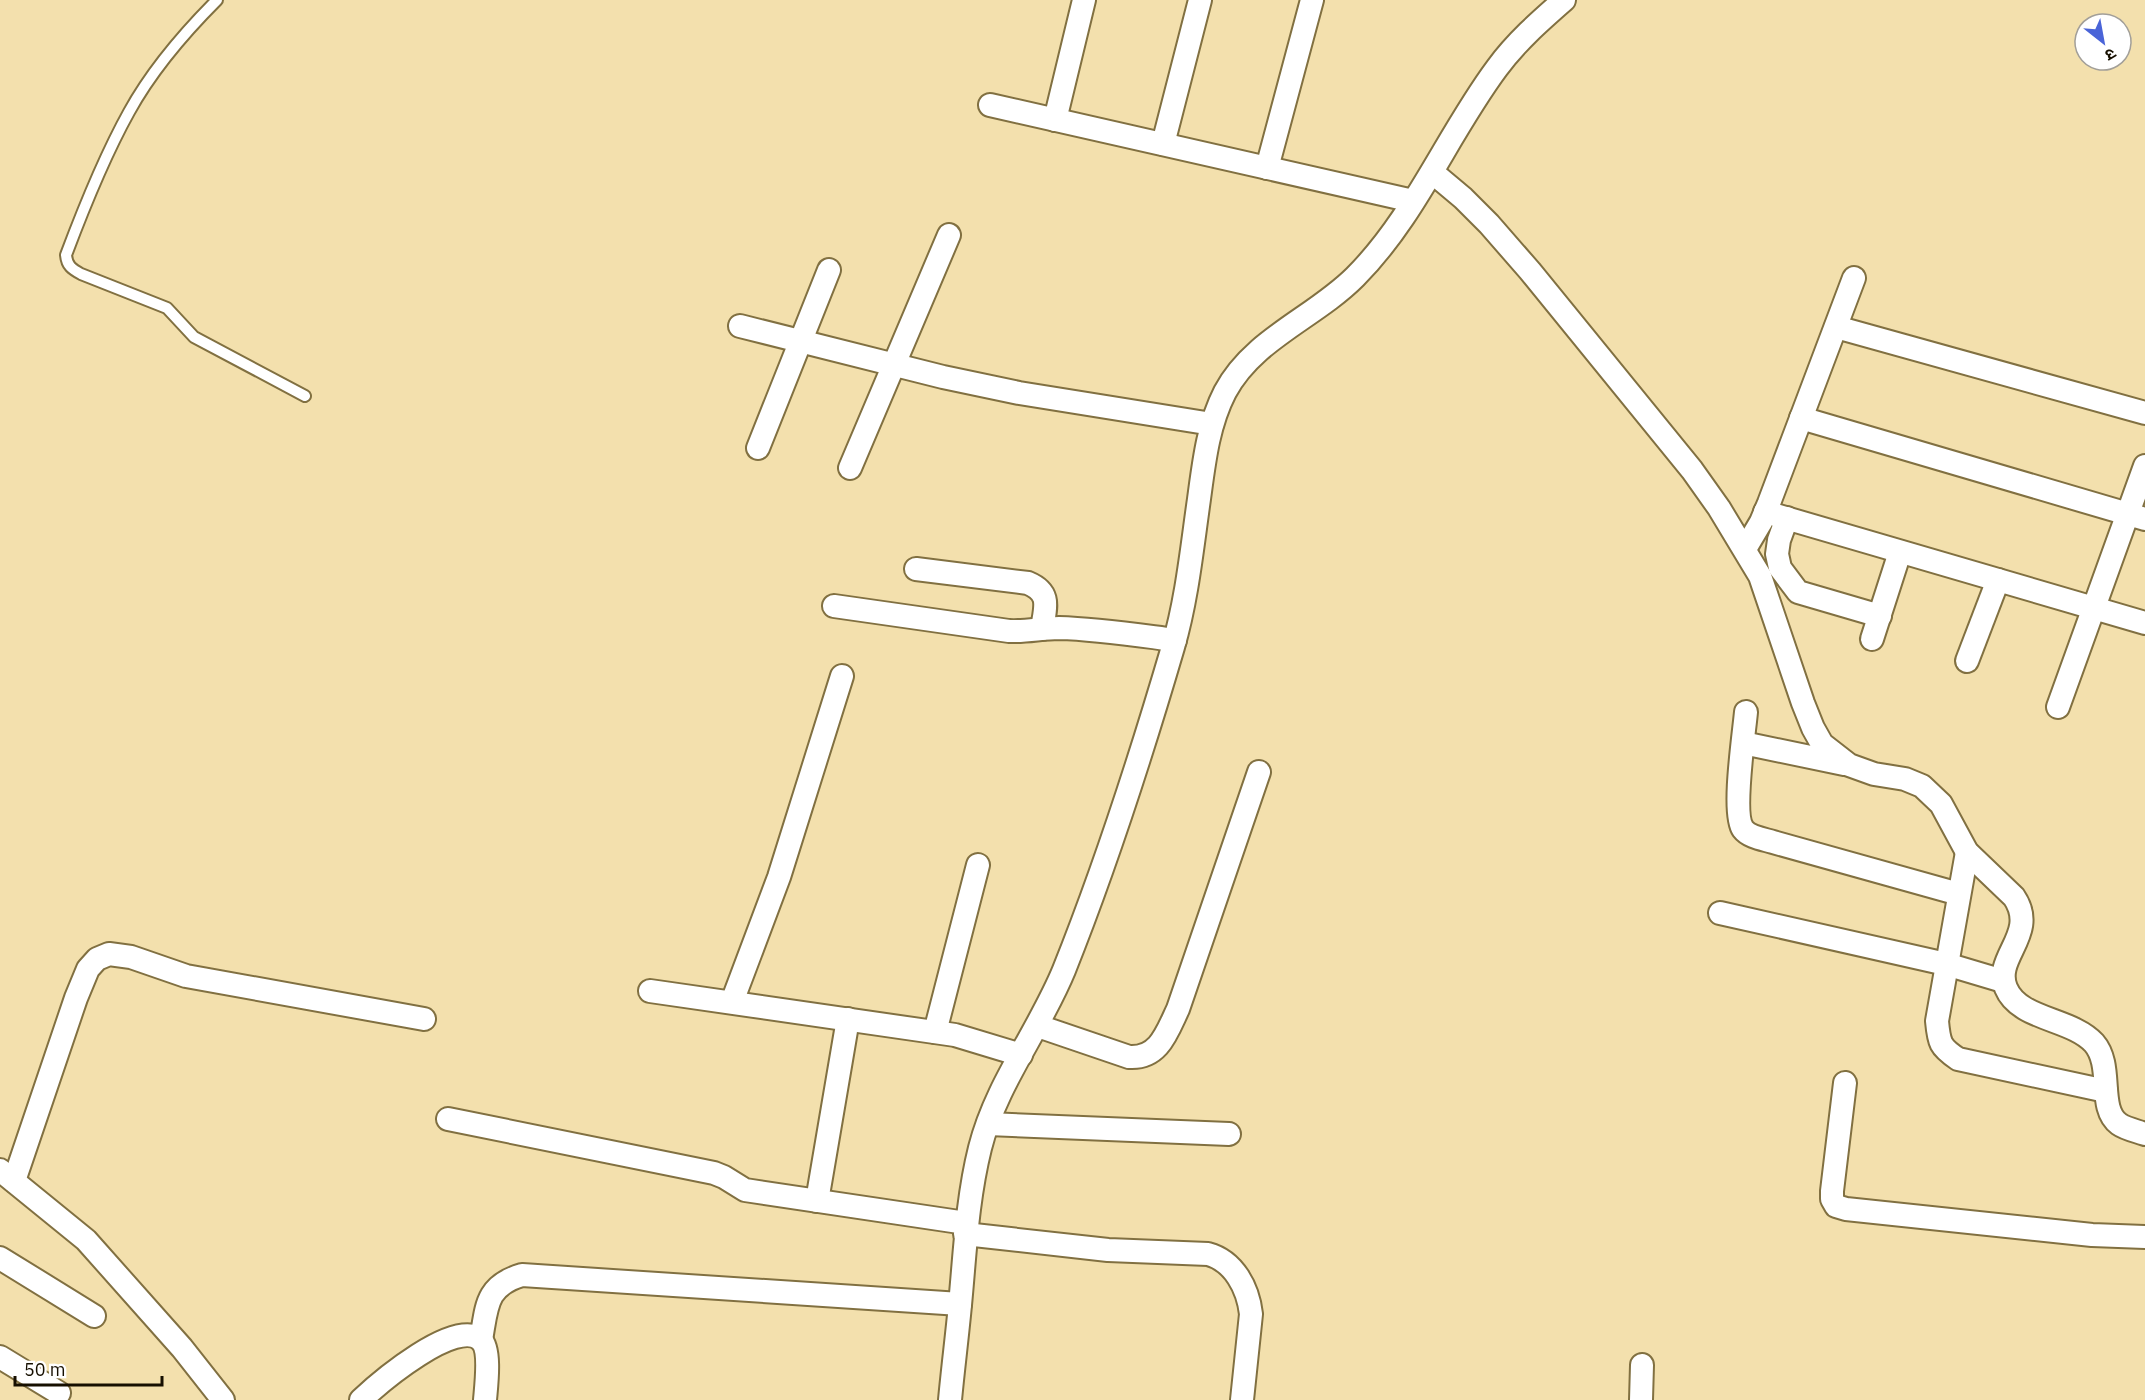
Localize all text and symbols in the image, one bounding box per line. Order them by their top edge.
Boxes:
north arrow [2073,12,2133,72]
text: उ [2101,44,2120,66]
scale bar [15,1349,162,1387]
text: 50 m [24,1358,66,1381]

